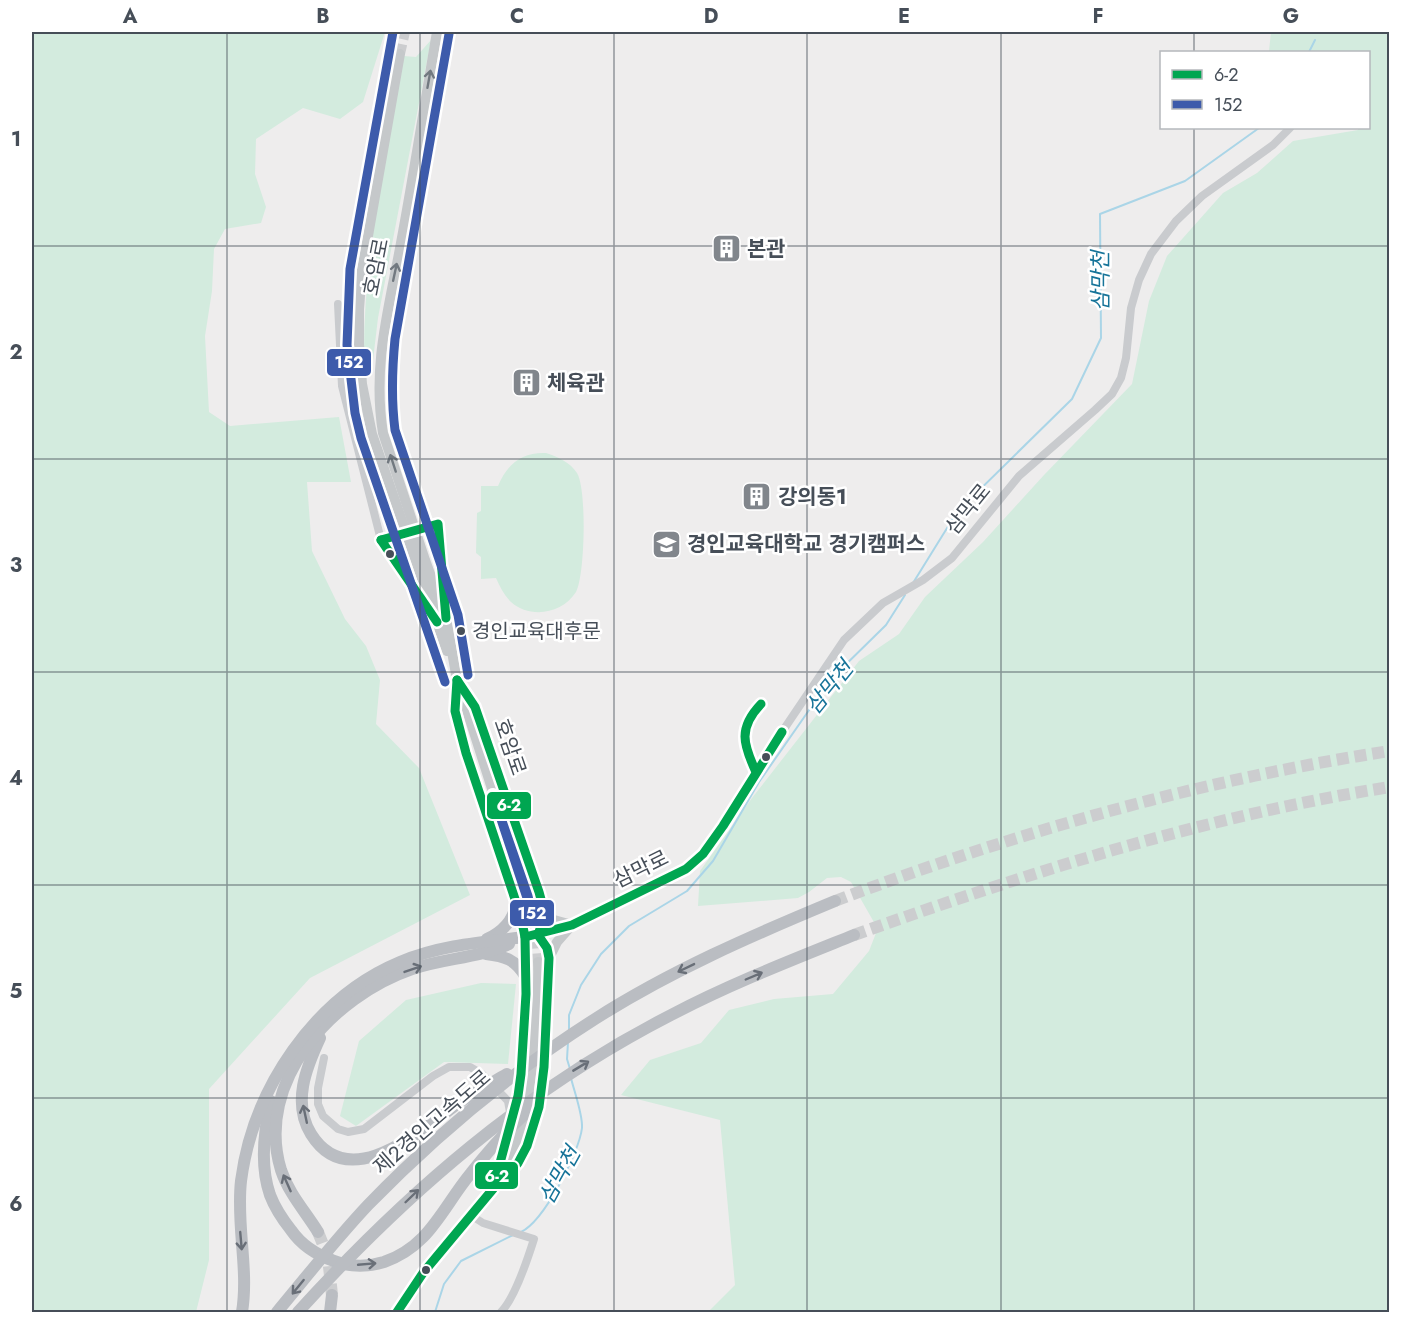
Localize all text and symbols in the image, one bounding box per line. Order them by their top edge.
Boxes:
text: A [122,2,138,31]
text: B [316,2,330,31]
text: C [510,2,524,31]
text: D [704,2,718,31]
text: E [898,2,910,31]
text: F [1092,2,1104,31]
text: G [1283,2,1299,31]
legend [1160,51,1370,129]
text: 6-2 [1214,62,1238,88]
one-way arrow [424,70,435,90]
text: 152 [1214,92,1243,118]
text: 1 [11,125,21,154]
building icon: 본관 [710,233,742,265]
place label: 본관 [747,234,786,264]
street label: 호암로 [356,236,396,298]
water label: 삼막천 [1084,248,1116,311]
one-way arrow [390,262,401,282]
text: 2 [9,338,23,367]
line badge: 152 [326,348,372,377]
text: 152 [335,351,363,374]
building icon: 체육관 [510,367,542,399]
place label: 체육관 [547,368,605,398]
one-way arrow [387,454,398,473]
street label: 삼막로 [938,477,998,541]
building icon: 강의동1 [741,481,773,513]
place label: 강의동1 [778,482,847,512]
school or university icon: 경인교육대학교 경기캠퍼스 [650,528,682,560]
place label: 경인교육대학교 경기캠퍼스 [687,529,925,559]
unlabelled marker [384,548,396,560]
text: 3 [10,551,22,580]
place label: 경인교육대후문 [472,617,601,646]
marker: 경인교육대후문 [455,625,467,637]
water label: 삼막천 [797,651,862,721]
street label: 호암로 [486,715,534,779]
unlabelled marker [760,751,772,763]
text: 4 [9,764,23,793]
line badge: 6-2 [486,791,532,820]
text: 6-2 [497,794,521,817]
street label: 삼막로 [608,843,674,895]
line badge: 152 [509,899,555,927]
text: 152 [518,902,546,925]
one-way arrow [403,963,422,974]
one-way arrow [677,963,695,975]
one-way arrow [744,970,762,981]
text: 5 [10,977,23,1006]
one-way arrow [572,1060,589,1072]
street label: 제2경인고속도로 [367,1062,497,1182]
one-way arrow [298,1105,310,1124]
water label: 삼막천 [530,1138,589,1209]
line badge: 6-2 [474,1161,519,1190]
text: 6-2 [485,1165,509,1188]
one-way arrow [281,1174,292,1193]
one-way arrow [405,1189,420,1203]
text: 6 [9,1190,23,1219]
one-way arrow [236,1231,247,1251]
one-way arrow [357,1259,377,1270]
unlabelled marker [420,1264,432,1276]
one-way arrow [291,1279,304,1295]

